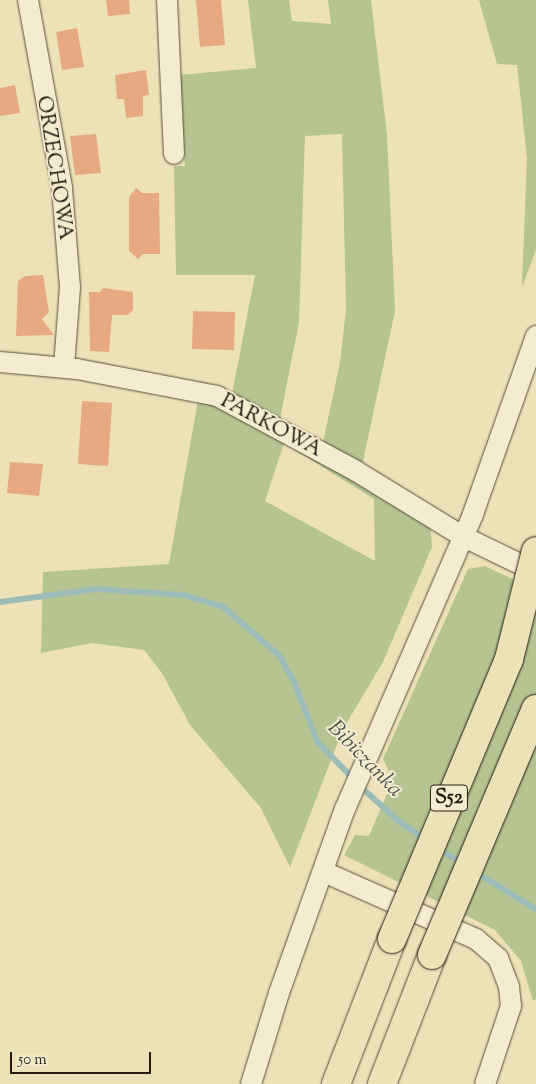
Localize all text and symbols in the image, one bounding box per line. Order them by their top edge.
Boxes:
street label: ORZECHOWA [30,94,78,242]
street label: PARKOWA [216,389,326,463]
water label: Bibiczanka [321,716,407,804]
road number: S52 [429,780,469,816]
scale bar [12,1042,154,1074]
text: 50 m [18,1050,47,1071]

